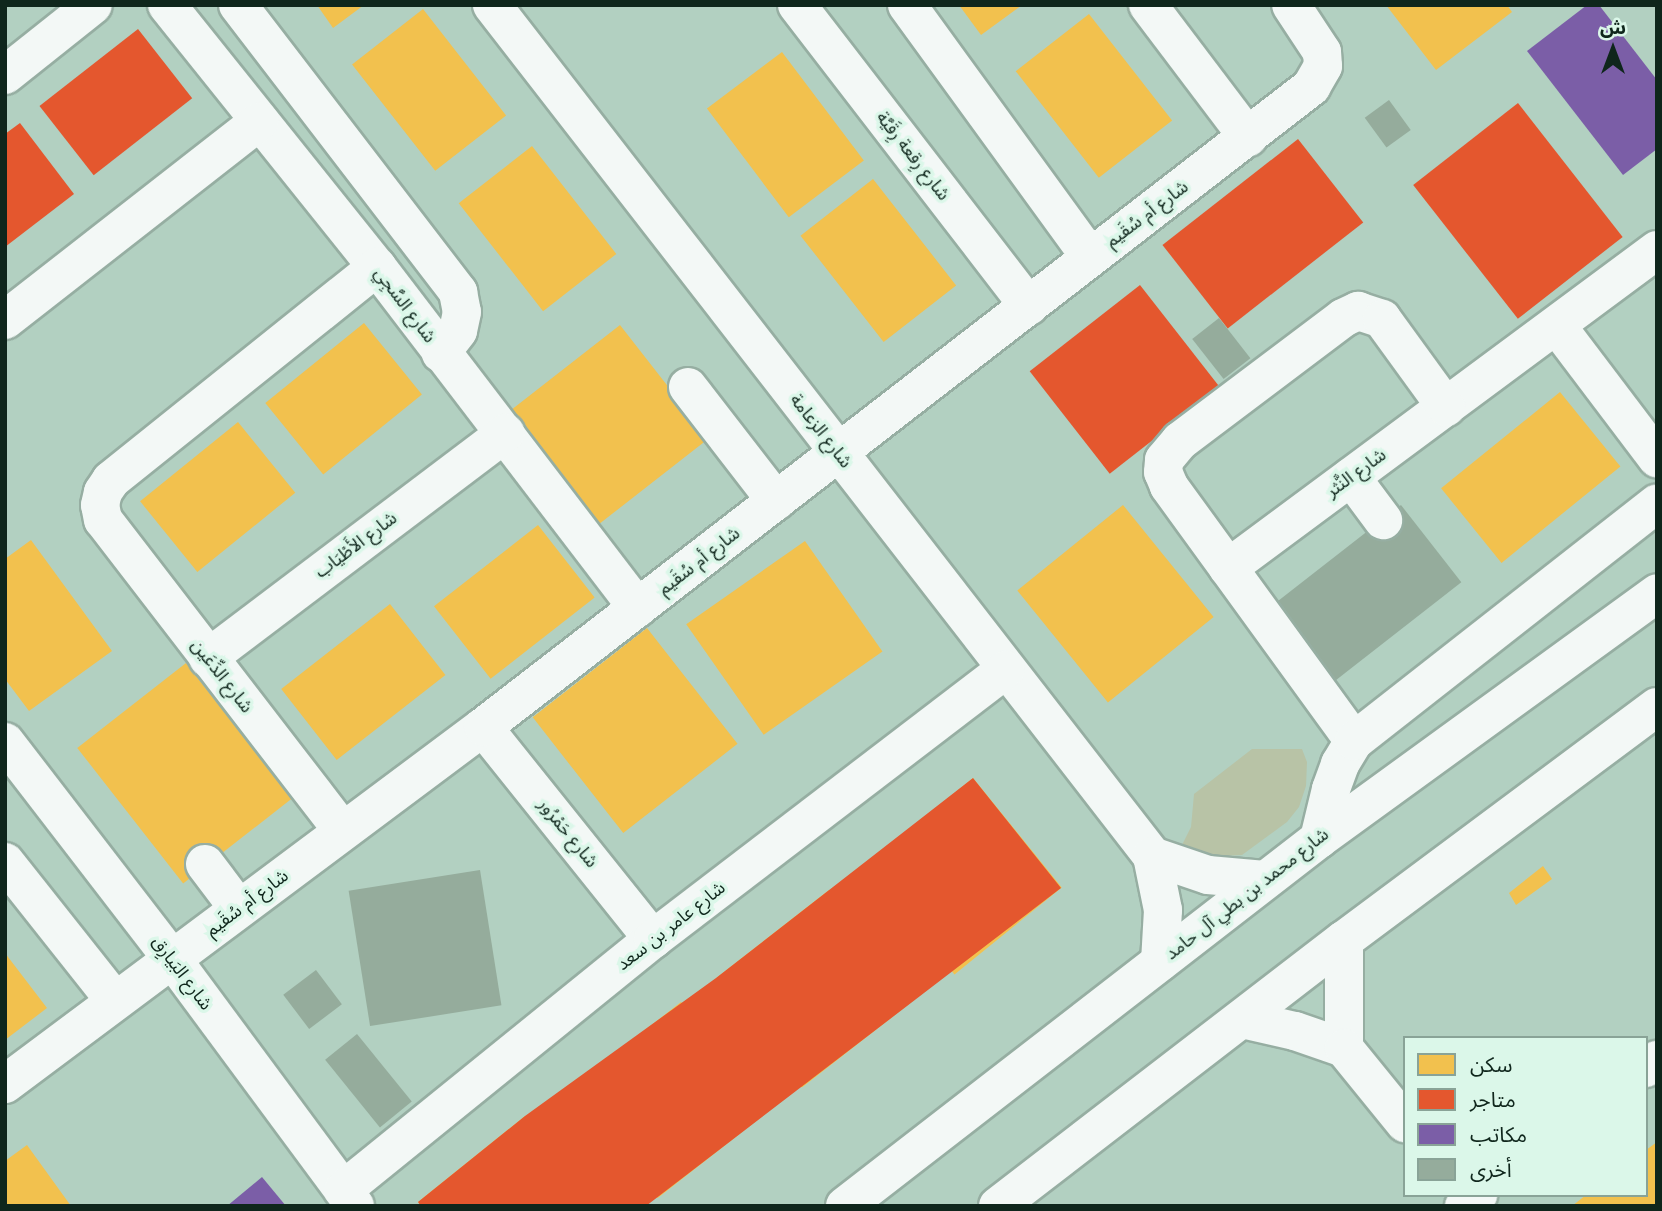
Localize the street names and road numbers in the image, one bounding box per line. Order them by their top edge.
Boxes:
street label: شارع رِقعة رِقَيَّة [872,107,954,205]
street label: شارع أم سُقَيم [1101,176,1193,252]
street label: شارع السَّجِي [370,263,440,347]
street label: شارع الزعامة [785,390,857,472]
street label: شارع النَّثر [1322,444,1390,502]
street label: شارع الأَطْيَاب [311,507,401,583]
street label: شارع أم سُقَيم [654,522,744,600]
street label: شارع الدِّعَين [187,635,257,717]
street label: شارع حَمْرُور [534,794,602,872]
street label: شارع محمد بن بطي آل حامد [1161,823,1333,965]
street label: شارع أم سُقَيم [201,865,293,941]
street label: شارع عامر بن سعد [612,877,730,975]
street label: شارع البَيارِق [147,932,217,1014]

